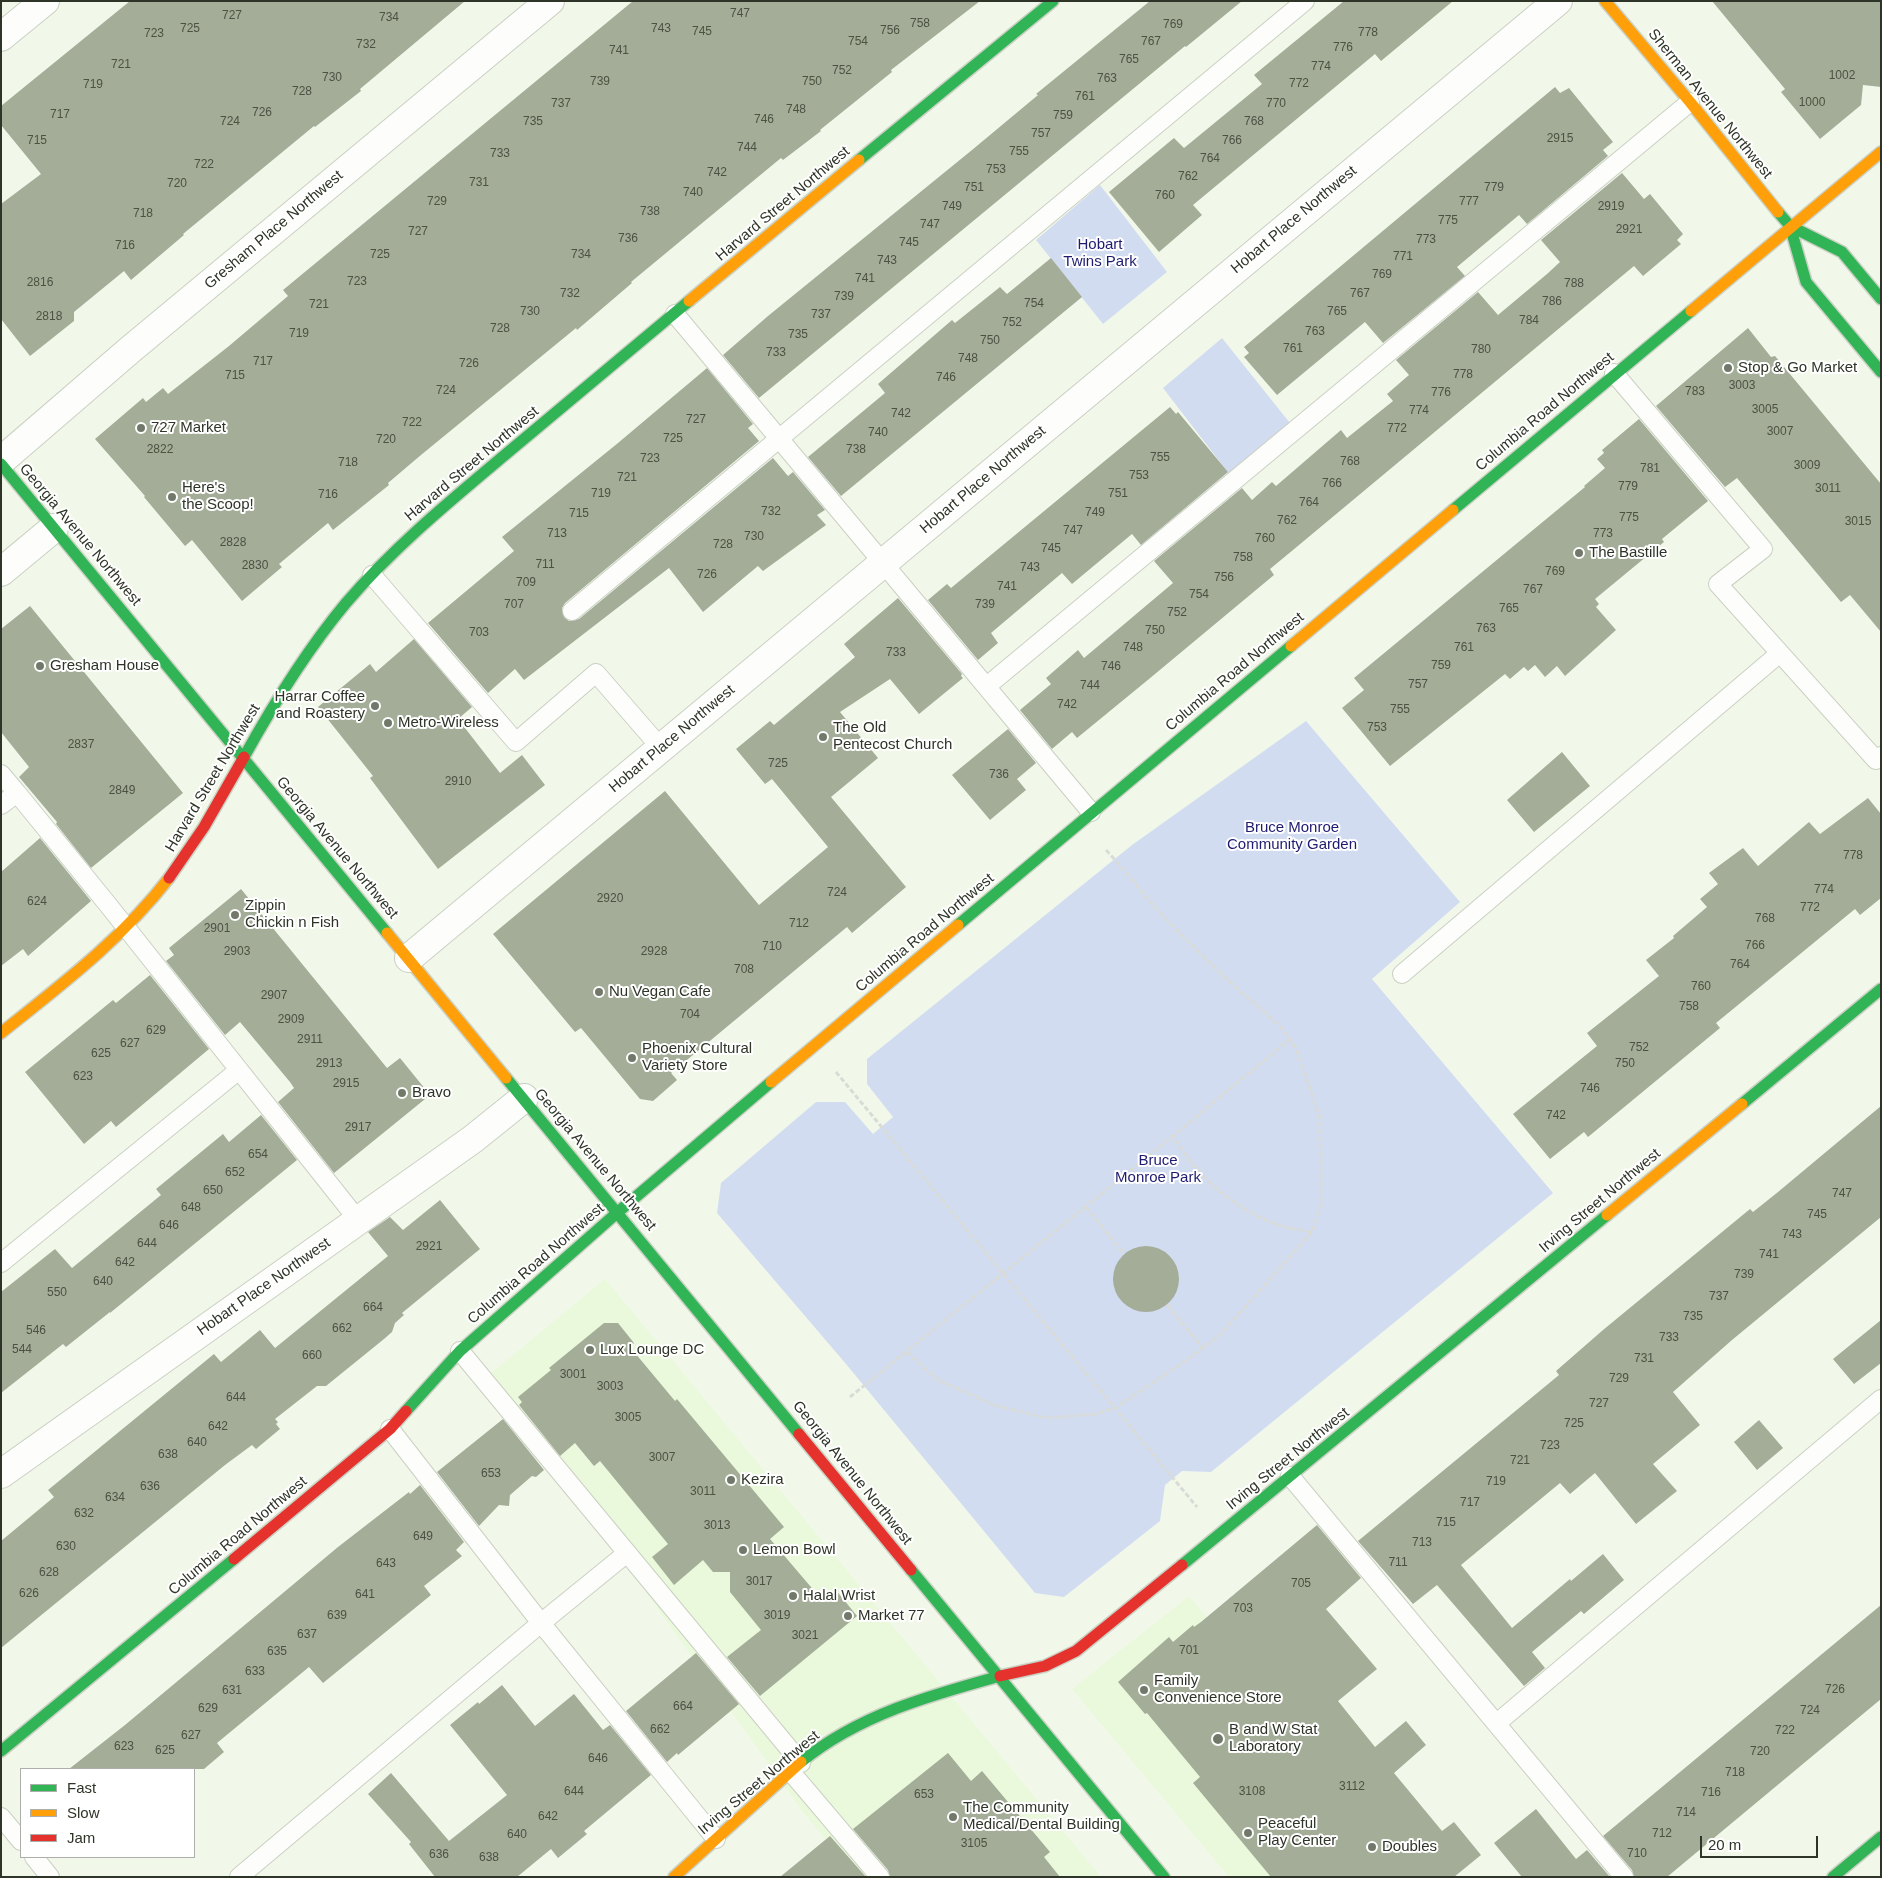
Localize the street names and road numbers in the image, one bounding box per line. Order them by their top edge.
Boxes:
street label: Sherman Avenue Northwest [1644,26,1776,182]
street label: Harvard Street Northwest [712,143,854,265]
street label: Hobart Place Northwest [1228,162,1360,278]
street label: Gresham Place Northwest [201,167,347,293]
street label: Columbia Road Northwest [1472,349,1618,475]
street label: Harvard Street Northwest [401,403,543,525]
street label: Hobart Place Northwest [917,422,1049,538]
street label: Georgia Avenue Northwest [15,460,145,610]
street label: Columbia Road Northwest [1162,609,1308,735]
street label: Hobart Place Northwest [606,681,738,797]
street label: Harvard Street Northwest [162,701,264,855]
street label: Georgia Avenue Northwest [272,773,402,923]
street label: Columbia Road Northwest [852,870,998,996]
street label: Georgia Avenue Northwest [530,1085,660,1235]
street label: Irving Street Northwest [1536,1145,1664,1257]
street label: Columbia Road Northwest [464,1200,608,1328]
street label: Hobart Place Northwest [194,1234,334,1340]
street label: Georgia Avenue Northwest [788,1397,916,1549]
street label: Irving Street Northwest [1223,1404,1353,1514]
street label: Columbia Road Northwest [165,1473,311,1599]
street label: Irving Street Northwest [695,1727,823,1839]

